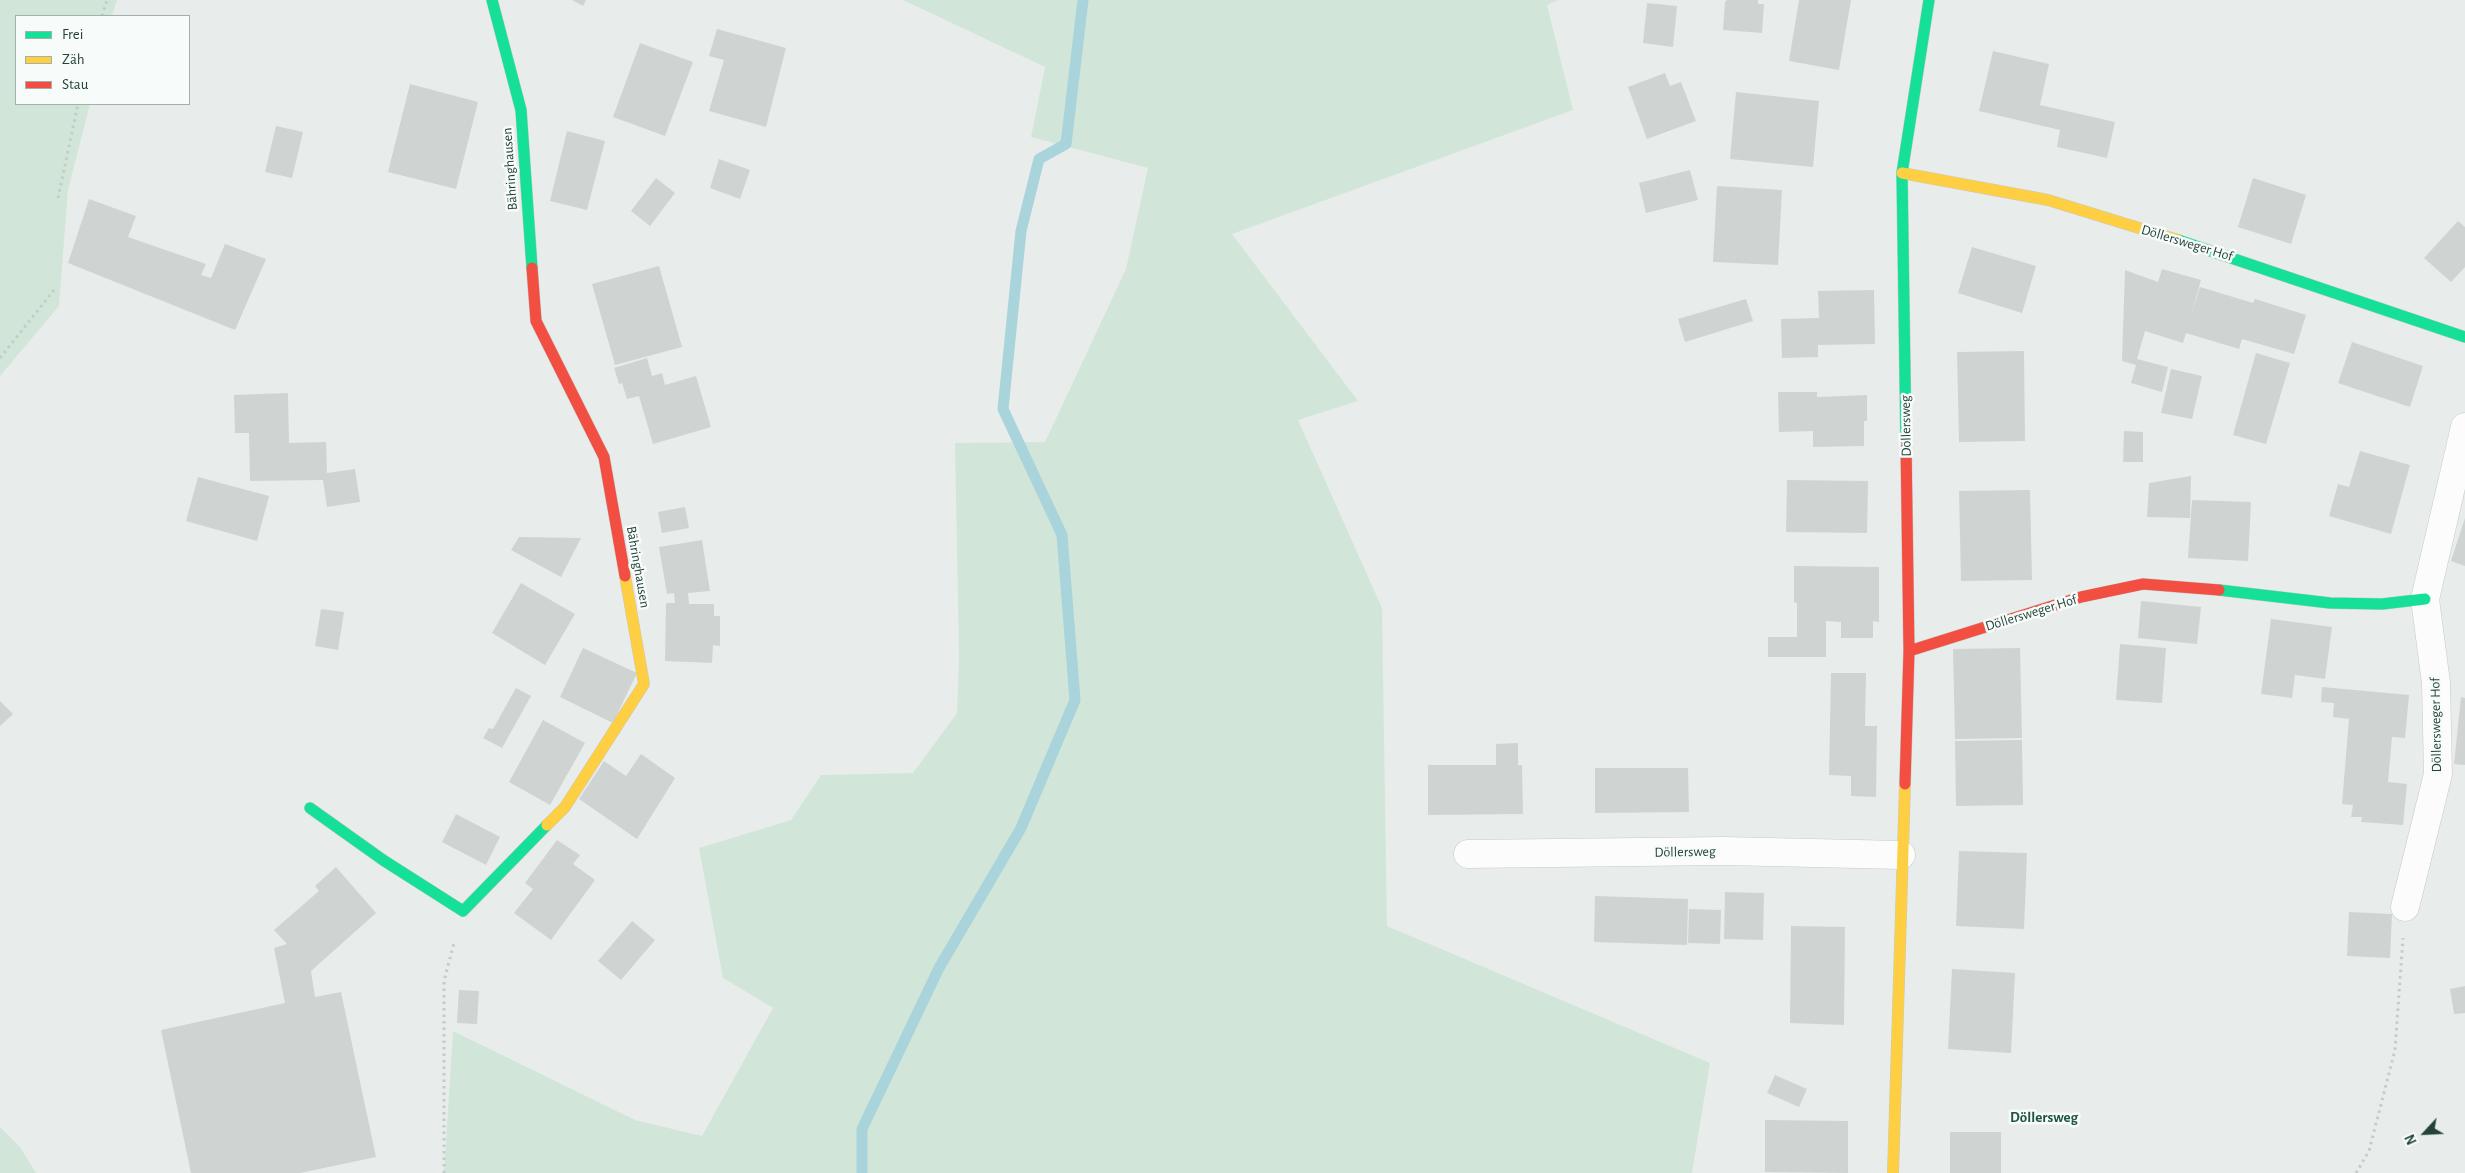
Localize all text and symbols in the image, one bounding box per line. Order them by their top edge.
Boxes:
legend [15,15,190,105]
text: Frei [62,27,83,42]
text: Zäh [62,52,85,67]
text: Stau [62,77,88,92]
street label: Bähringhausen [499,127,521,211]
street label: Döllersweger Hof [2139,221,2235,265]
street label: Döllersweg [1897,395,1915,457]
street label: Bähringhausen [623,525,653,609]
street label: Döllersweger Hof [1983,591,2079,635]
street label: Döllersweger Hof [2427,677,2445,773]
street label: Döllersweg [1654,843,1716,861]
district label: Döllersweg [2010,1108,2078,1126]
north arrow [2400,1108,2450,1158]
text: N [2403,1132,2420,1147]

